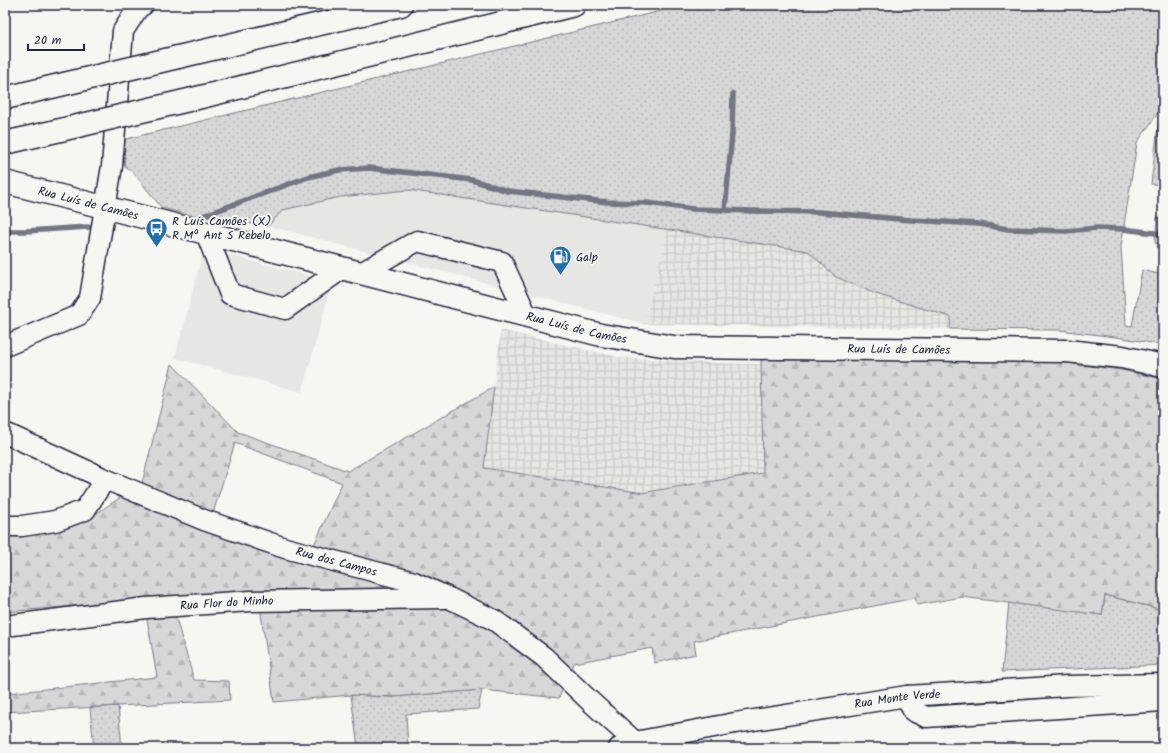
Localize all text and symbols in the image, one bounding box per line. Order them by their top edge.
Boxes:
scale bar [28,26,84,52]
text: 20 m [34,31,62,50]
street label: Rua Luís de Camões [36,181,141,225]
place label: R Luís Camões (X) R Mª Ant S Rebelo [172,212,271,245]
bus stop icon: R Luís Camões (X) R Mª Ant S Rebelo [144,215,170,248]
fuel station icon: Galp [547,244,573,277]
place label: Galp [576,248,598,267]
street label: Rua Luís de Camões [524,307,628,349]
street label: Rua Luís de Camões [847,339,950,359]
street label: Rua dos Campos [294,542,379,581]
street label: Rua Flor do Minho [179,591,274,615]
street label: Rua Monte Verde [853,684,941,714]

